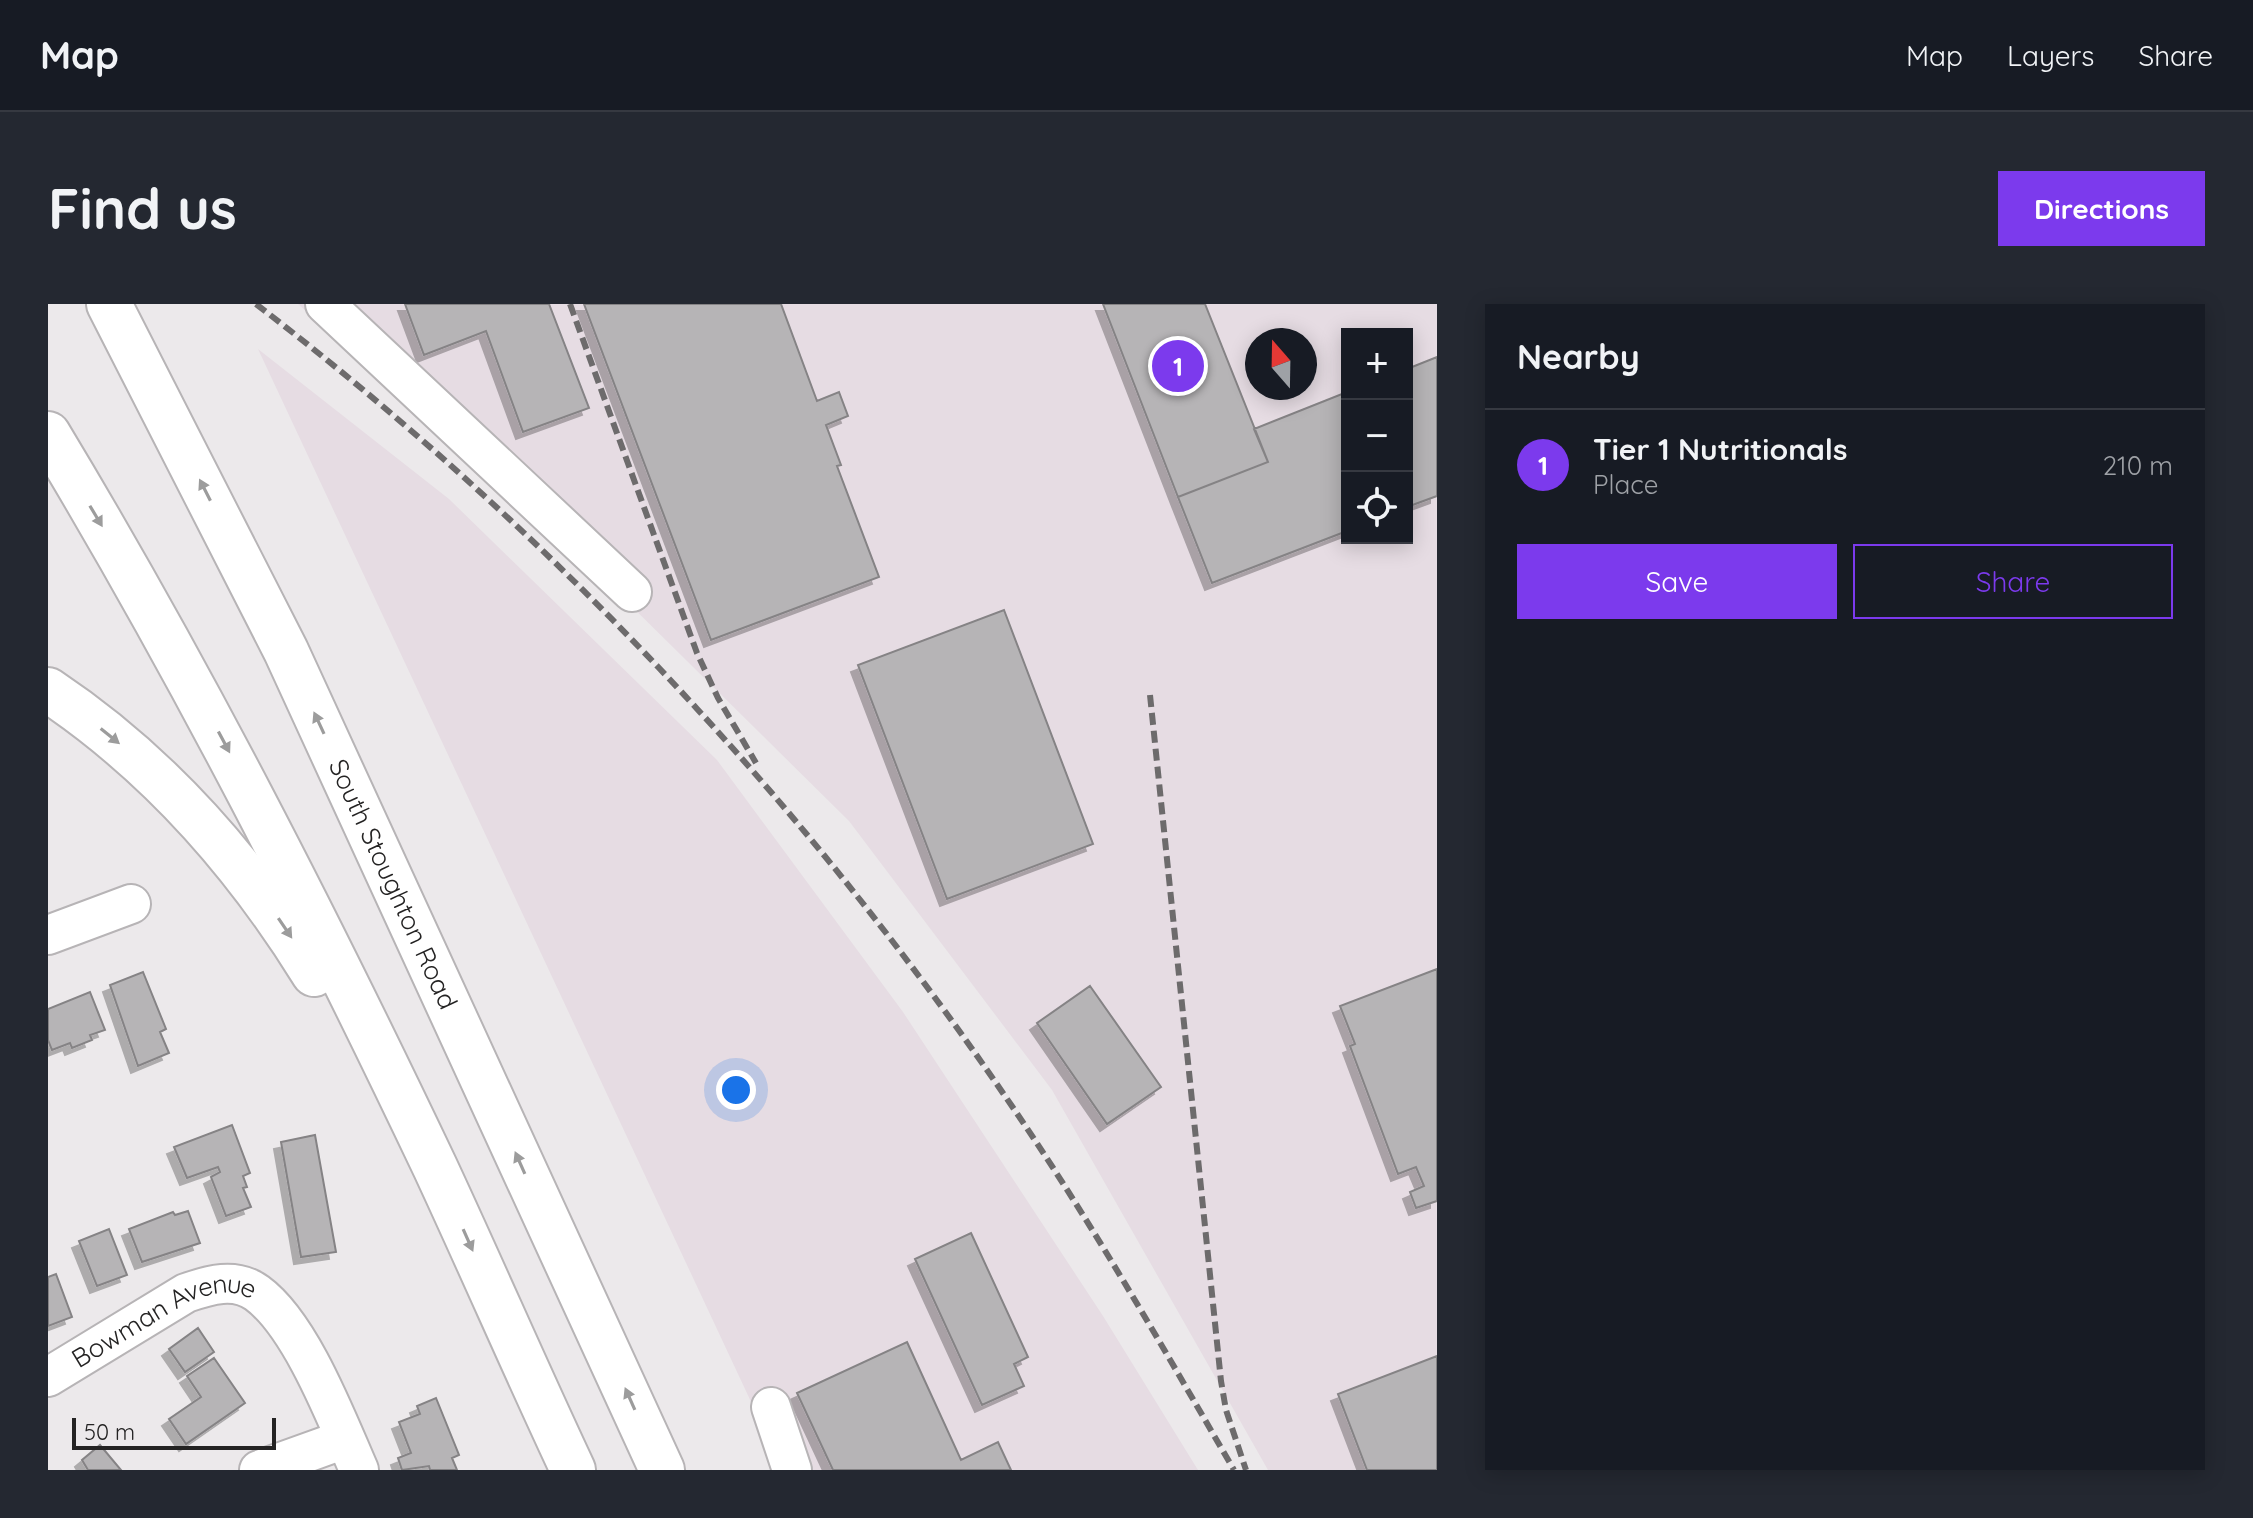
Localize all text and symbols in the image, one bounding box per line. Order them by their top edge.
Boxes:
text: Map [40,31,119,79]
text: Map [1906,38,1963,73]
text: Layers [2007,38,2094,73]
text: Share [2138,38,2213,73]
button: Directions [1998,171,2205,246]
text: Find us [48,173,237,243]
north arrow [1245,328,1317,400]
map controls [1341,328,1413,544]
button: + [1341,328,1413,400]
text: Nearby [1517,335,1640,378]
pin: 1 [1152,336,1204,396]
button: − [1341,400,1413,472]
text: Tier 1 Nutritionals [1593,430,1847,468]
text: 1 [1538,449,1548,482]
text: 210 m [2103,449,2173,482]
text: Place [1593,468,1658,501]
button: locate [1341,472,1413,544]
one-way arrow [198,478,211,501]
one-way arrow [89,505,103,527]
button: Save [1517,544,1837,619]
button: Share [1853,544,2173,619]
one-way arrow [312,712,326,735]
one-way arrow [100,727,120,744]
one-way arrow [217,731,230,754]
street label: South Stoughton Road [322,754,465,1014]
one-way arrow [277,917,292,938]
your location [716,1070,756,1110]
one-way arrow [513,1152,527,1175]
one-way arrow [461,1228,474,1252]
street label: Bowman Avenue [65,1266,262,1375]
one-way arrow [623,1387,637,1411]
scale bar [72,1414,276,1450]
text: 50 m [84,1418,135,1446]

